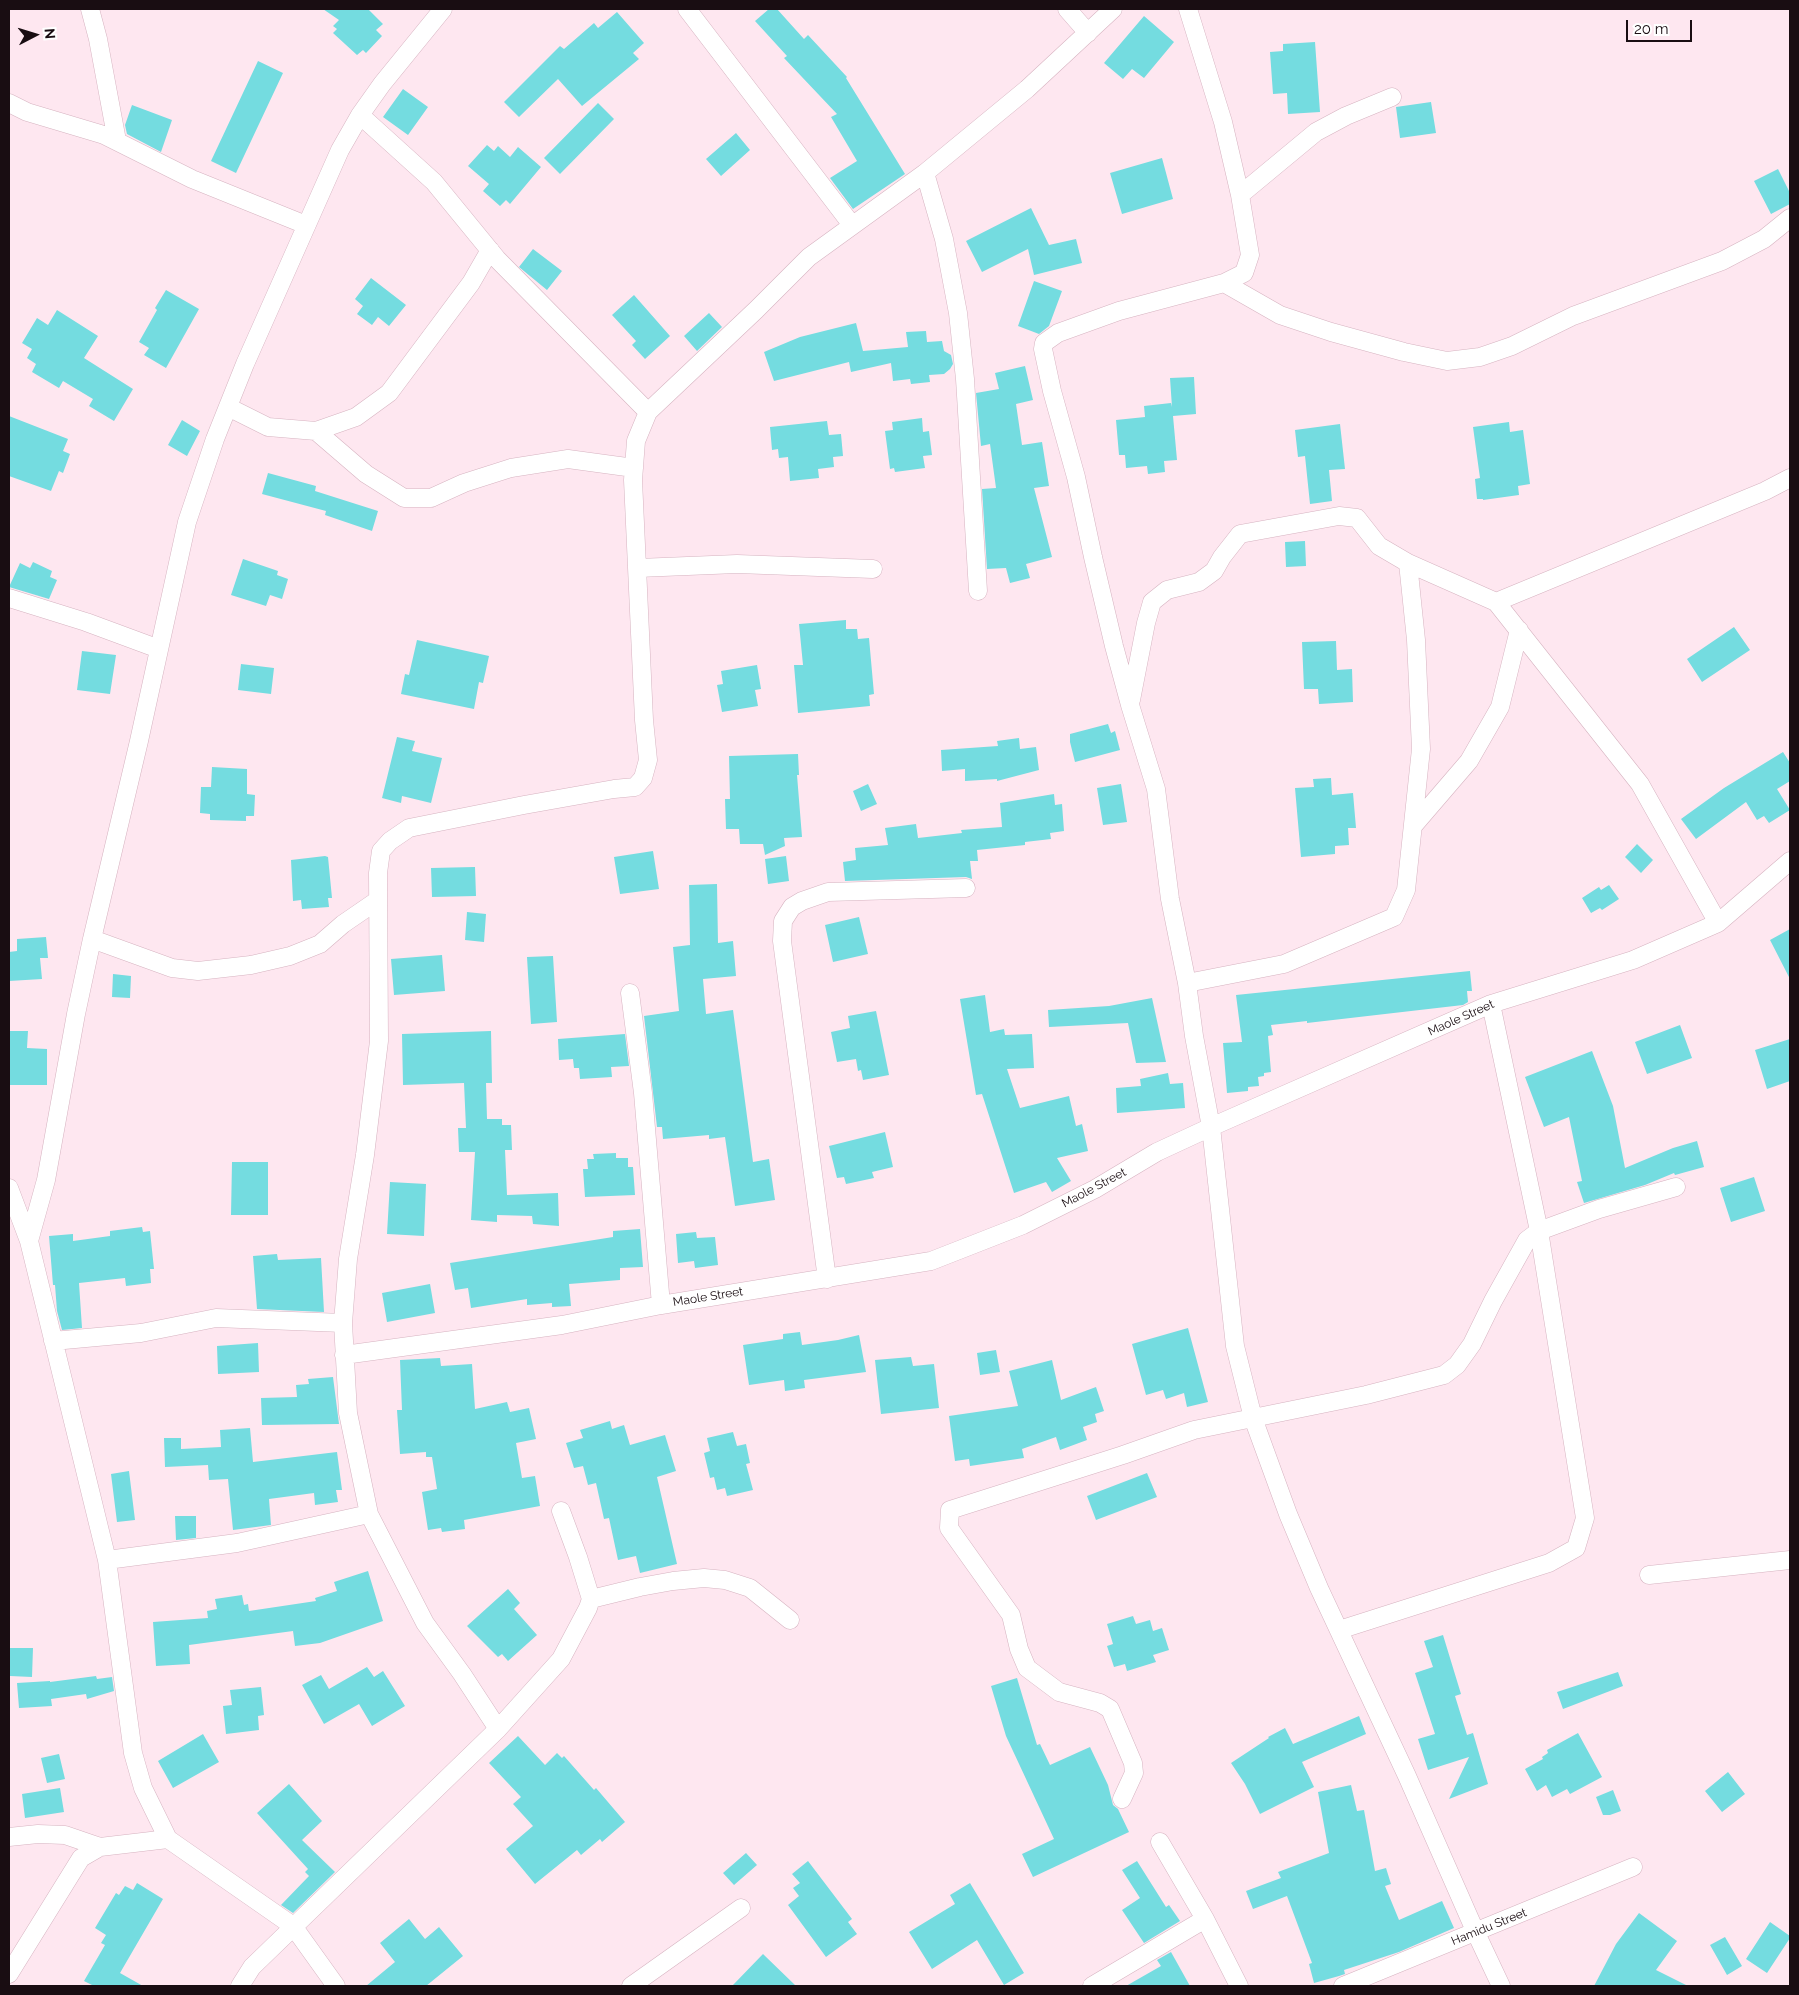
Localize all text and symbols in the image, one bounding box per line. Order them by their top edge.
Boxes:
north arrow [10,10,60,60]
scale bar [1629,10,1695,42]
text: 20 m [1634,20,1669,38]
text: N [42,28,58,40]
street label: Maole Street [1426,997,1496,1039]
street label: Maole Street [1059,1165,1129,1211]
street label: Maole Street [672,1284,744,1310]
street label: Hamidu Street [1449,1905,1529,1949]

